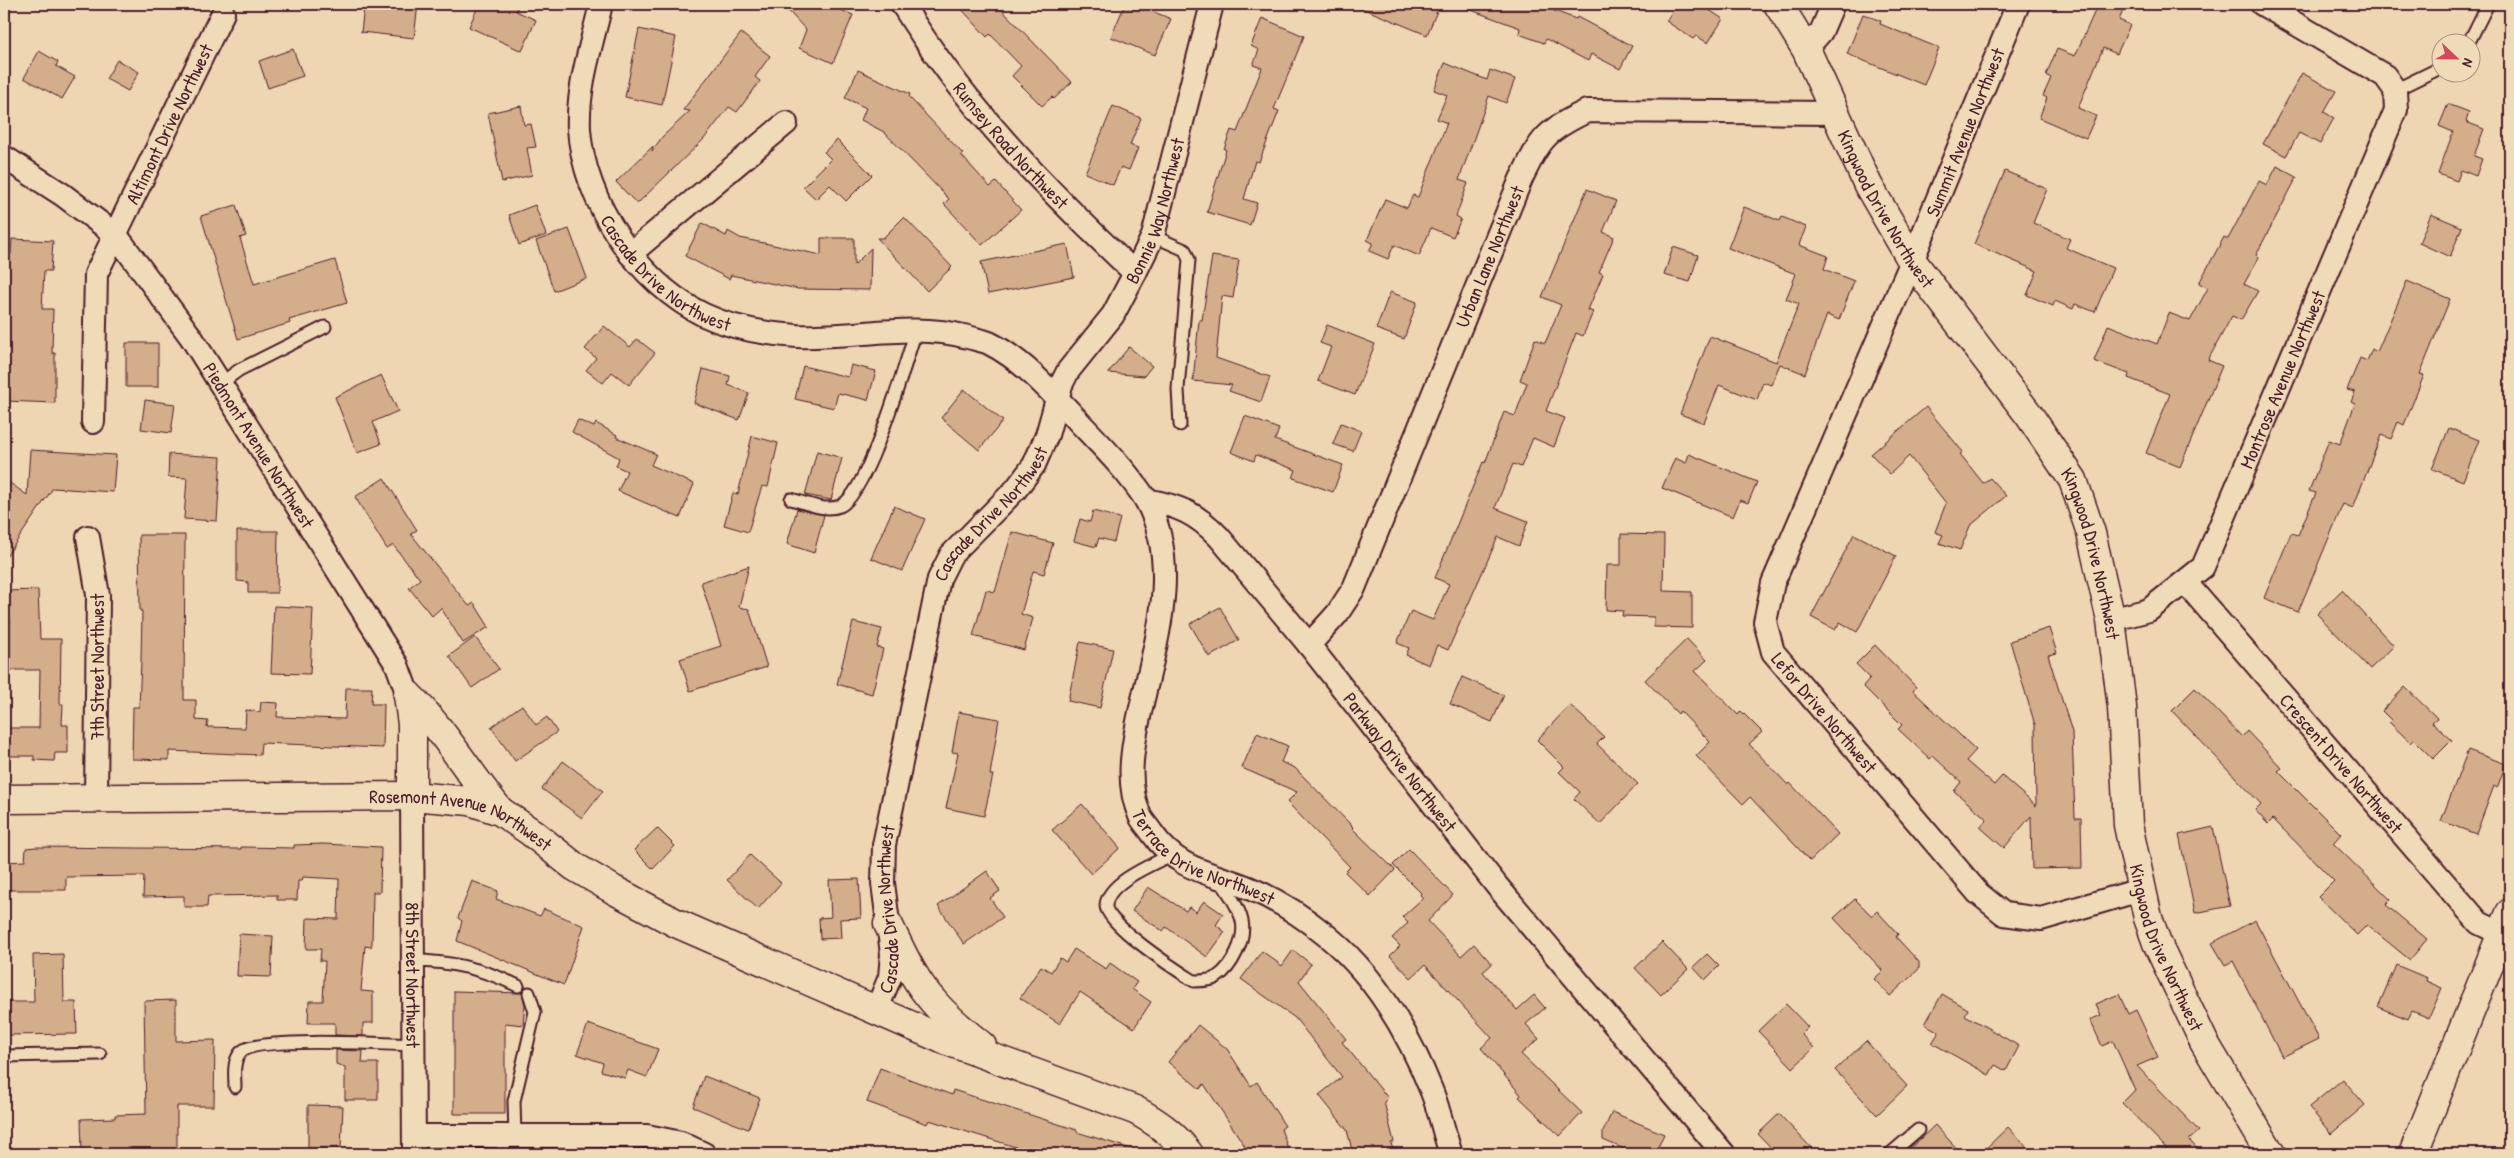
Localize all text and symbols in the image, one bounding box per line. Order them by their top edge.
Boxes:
north arrow [2432,32,2482,82]
street label: Altimont Drive Northwest [119,39,219,208]
street label: Summit Avenue Northwest [1919,43,2011,220]
text: N [2458,56,2479,71]
street label: Rumsey Road Northwest [948,77,1075,215]
street label: Kingwood Drive Northwest [1832,126,1941,293]
street label: Bonnie Way Northwest [1119,135,1191,288]
street label: Urban Lane Northwest [1449,181,1530,331]
street label: Cascade Drive Northwest [594,210,735,337]
street label: Montrose Avenue Northwest [2233,286,2332,472]
street label: Piedmont Avenue Northwest [197,357,321,533]
street label: Cascade Drive Northwest [927,442,1054,586]
street label: Kingwood Drive Northwest [2055,462,2126,641]
street label: 7th Street Northwest [84,593,110,740]
street label: Lefor Drive Northwest [1766,647,1884,779]
street label: Parkway Drive Northwest [1338,687,1463,838]
street label: Crescent Drive Northwest [2274,688,2409,839]
street label: Rosemont Avenue Northwest [369,783,558,857]
street label: Terrace Drive Northwest [1126,805,1280,911]
street label: Cascade Drive Northwest [870,822,905,997]
street label: Kingwood Drive Northwest [2124,861,2210,1035]
street label: 8th Street Northwest [400,902,426,1048]

